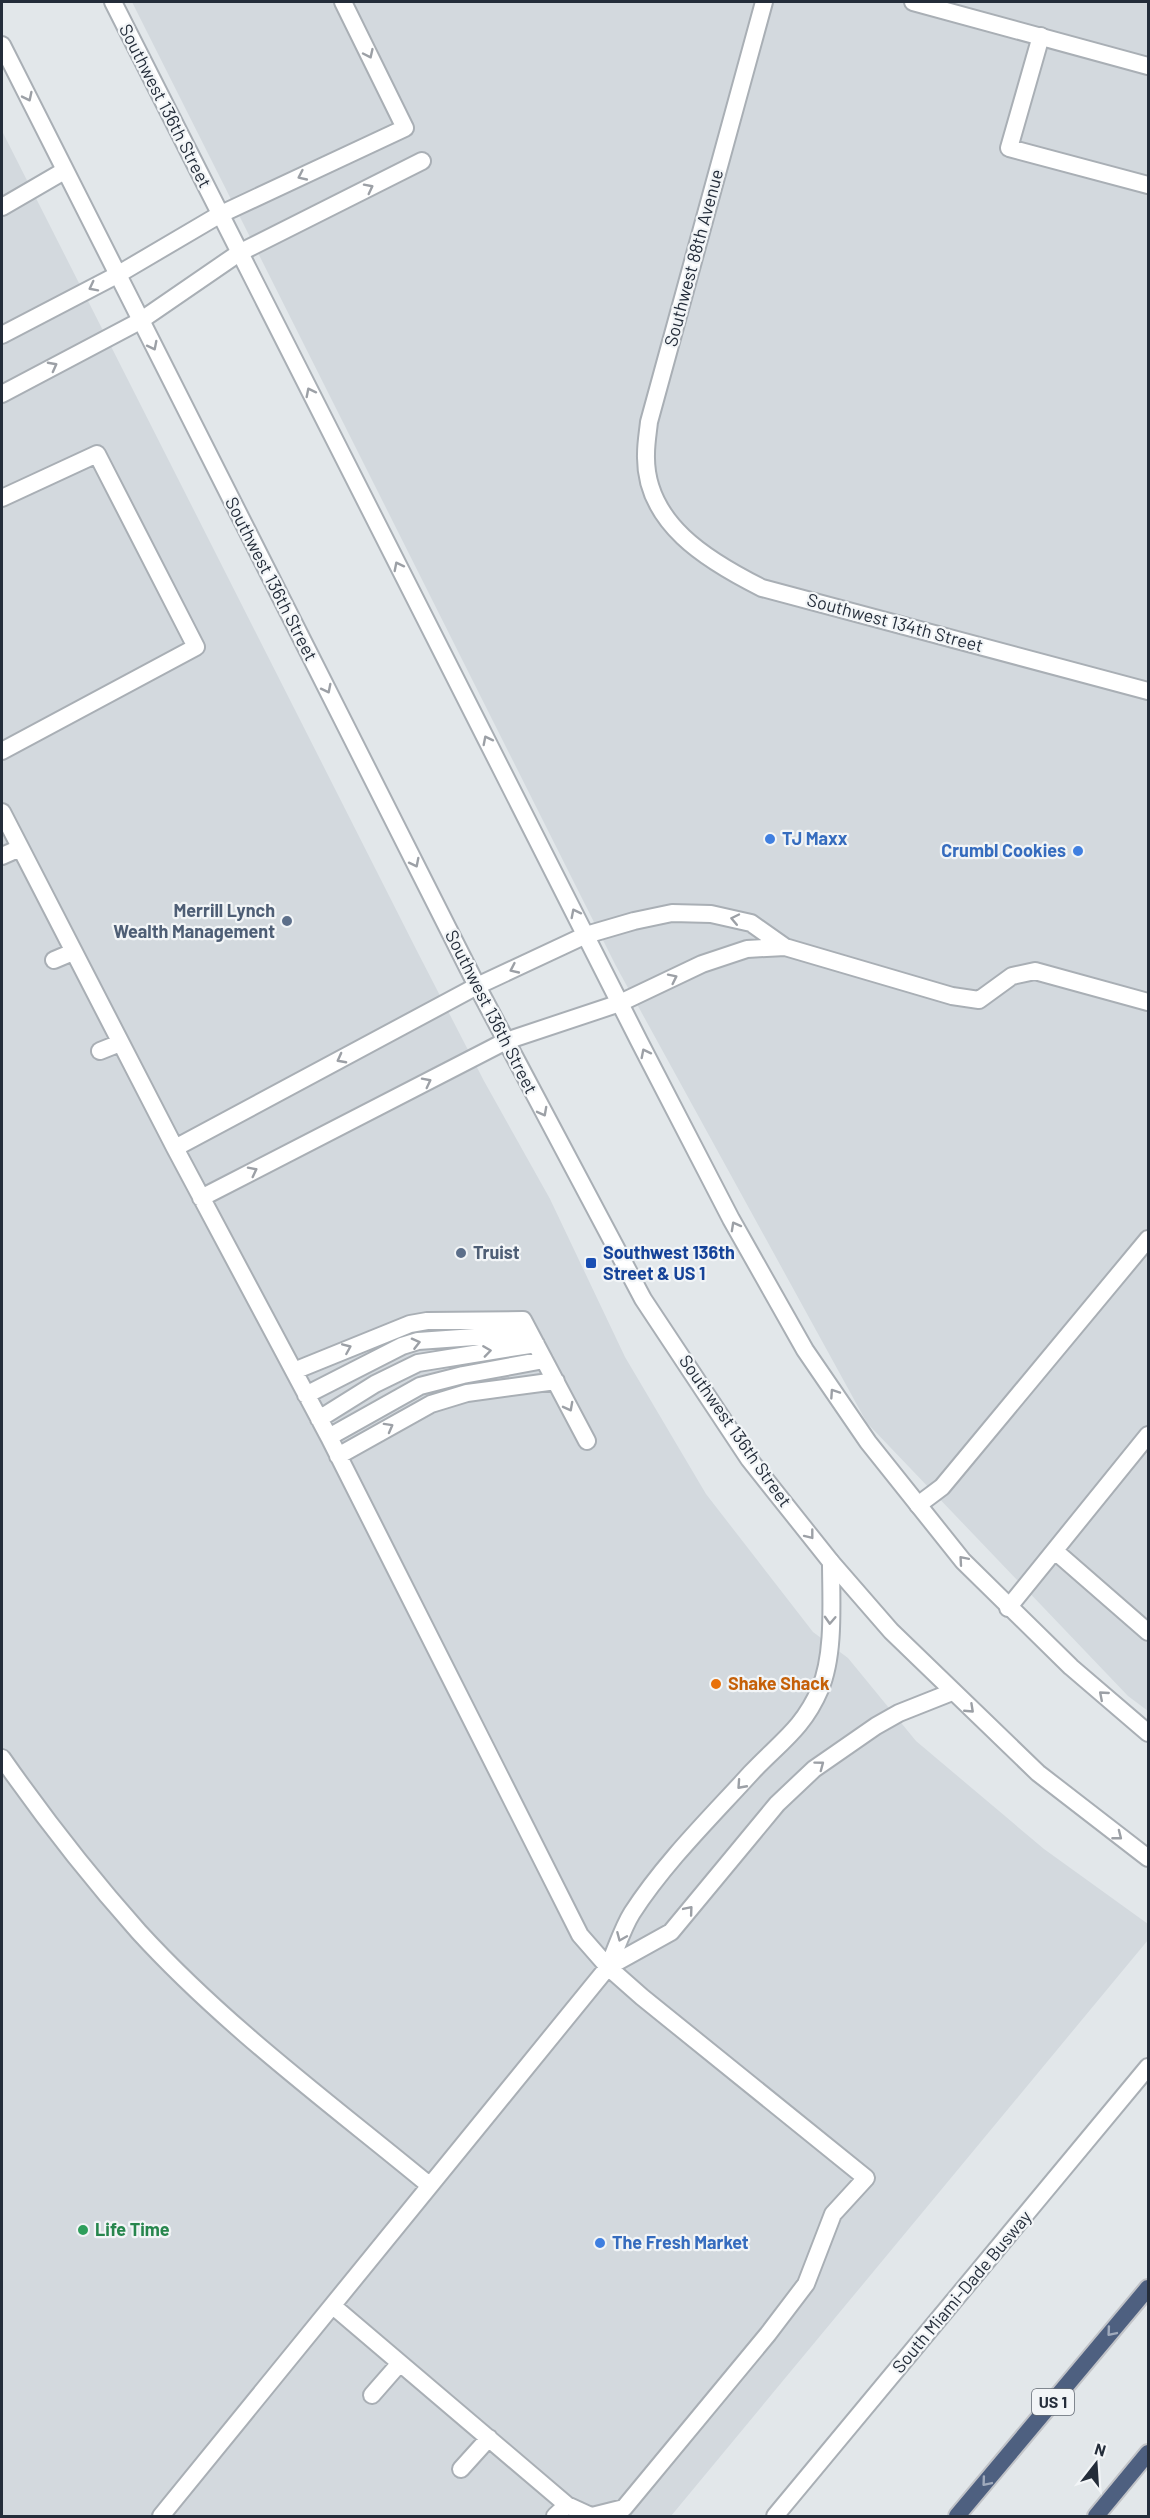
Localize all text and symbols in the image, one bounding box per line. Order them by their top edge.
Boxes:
street label: Southwest 136th Street [115,20,217,191]
one-way arrow [362,47,374,58]
one-way arrow [20,91,32,102]
street label: Southwest 88th Avenue [659,167,727,349]
one-way arrow [298,168,309,180]
one-way arrow [362,184,373,195]
one-way arrow [89,280,99,291]
one-way arrow [146,340,158,351]
one-way arrow [47,362,58,374]
one-way arrow [306,388,317,398]
street label: Southwest 136th Street [221,493,323,664]
one-way arrow [394,561,406,572]
street label: Southwest 134th Street [805,588,986,656]
one-way arrow [320,683,331,693]
one-way arrow [483,735,494,746]
place label: TJ Maxx [782,827,848,849]
marker: TJ Maxx [763,832,777,846]
place label: Crumbl Cookies [941,839,1066,861]
marker: Crumbl Cookies [1071,844,1085,858]
one-way arrow [408,857,419,867]
place label: Merrill Lynch Wealth Management [113,899,275,942]
one-way arrow [571,909,582,920]
marker: Merrill Lynch Wealth Management [280,914,294,928]
one-way arrow [730,914,740,927]
street label: Southwest 136th Street [441,926,543,1097]
one-way arrow [510,961,521,973]
one-way arrow [666,974,677,986]
one-way arrow [641,1048,652,1059]
one-way arrow [337,1052,348,1063]
one-way arrow [421,1078,431,1089]
one-way arrow [536,1106,548,1117]
one-way arrow [247,1167,258,1178]
one-way arrow [731,1222,742,1232]
place label: Truist [473,1241,520,1263]
place label: Southwest 136th Street & US 1 [603,1241,735,1284]
marker: Truist [454,1246,468,1260]
marker: Southwest 136th Street & US 1 [584,1256,598,1270]
one-way arrow [410,1337,420,1350]
one-way arrow [341,1343,352,1355]
one-way arrow [483,1345,492,1358]
street label: Southwest 136th Street [675,1350,797,1511]
one-way arrow [831,1389,842,1400]
one-way arrow [562,1401,573,1411]
one-way arrow [383,1423,393,1434]
one-way arrow [802,1528,813,1539]
one-way arrow [959,1556,970,1567]
one-way arrow [824,1616,837,1625]
place label: Shake Shack [728,1672,830,1694]
marker: Shake Shack [709,1677,723,1691]
one-way arrow [1099,1692,1110,1703]
one-way arrow [963,1702,974,1713]
one-way arrow [813,1762,824,1773]
one-way arrow [737,1778,748,1788]
one-way arrow [1112,1829,1123,1840]
one-way arrow [682,1906,693,1917]
one-way arrow [617,1931,629,1942]
street label: South Miami-Dade Busway [887,2206,1036,2377]
place label: Life Time [95,2218,170,2240]
marker: Life Time [76,2223,90,2237]
place label: The Fresh Market [612,2231,749,2253]
marker: The Fresh Market [593,2236,607,2250]
one-way arrow [1107,2325,1118,2336]
road number: US 1 [1032,2389,1074,2415]
north arrow [1066,2434,1126,2494]
text: N [1093,2439,1108,2460]
one-way arrow [982,2475,993,2486]

